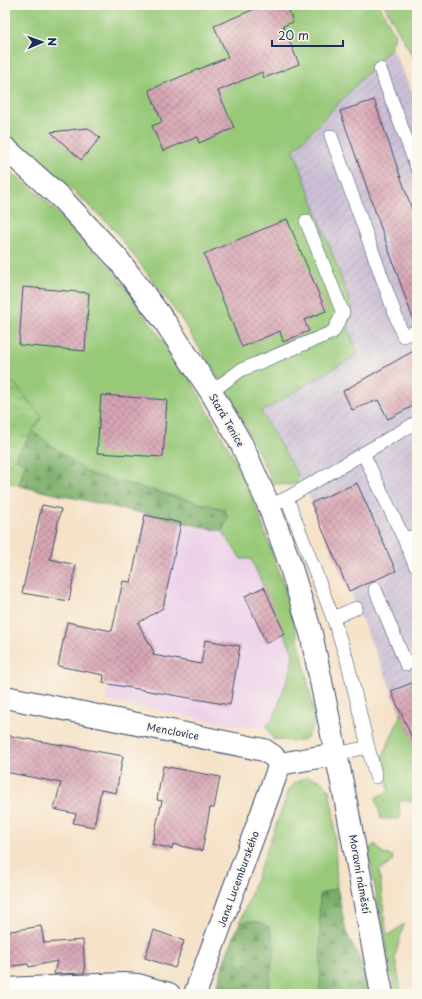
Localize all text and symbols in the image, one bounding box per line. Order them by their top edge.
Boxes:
north arrow [22,22,62,62]
scale bar [272,22,343,48]
text: 20 m [278,26,309,44]
text: N [44,37,61,47]
street label: Stará Tenice [206,390,249,449]
street label: Menclovice [146,718,200,743]
street label: Jana Lucemburského [213,828,262,929]
street label: Moravní náměstí [346,833,375,915]

